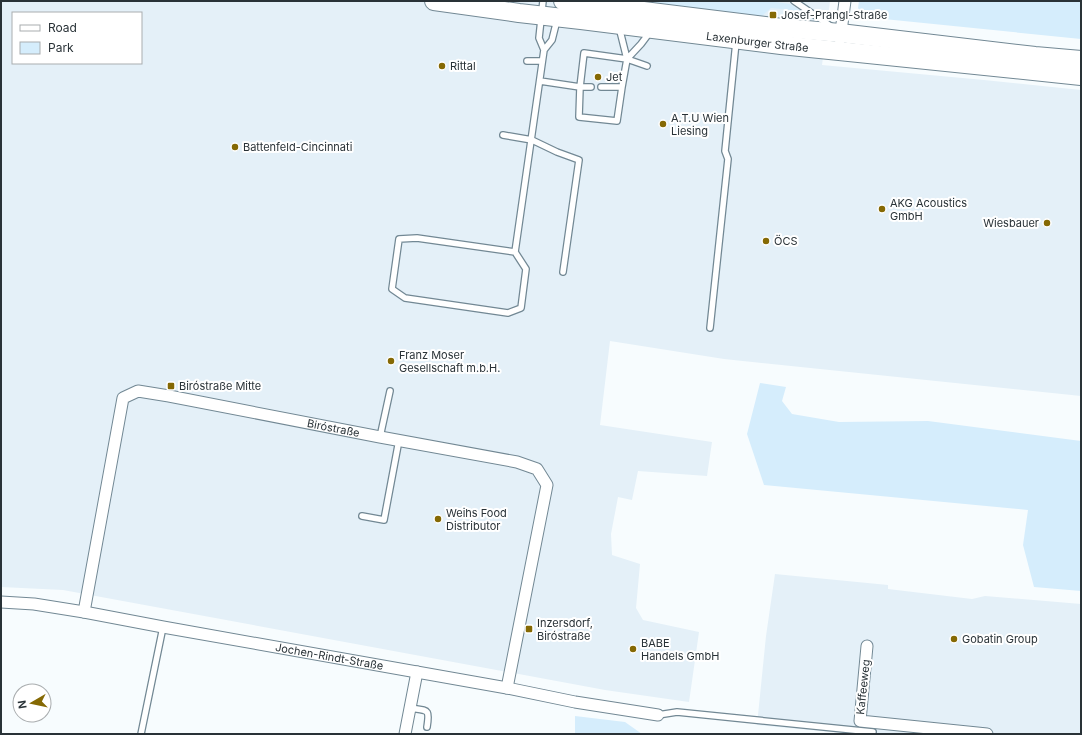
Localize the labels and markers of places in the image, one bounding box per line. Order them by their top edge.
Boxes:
place label: Josef-Prangl-Straße [781,8,887,22]
marker: Josef-Prangl-Straße [768,10,778,20]
place label: Rittal [450,59,476,73]
marker: Rittal [437,61,447,71]
place label: Jet [606,70,623,84]
marker: Jet [593,72,603,82]
place label: A.T.U Wien Liesing [671,111,729,138]
marker: A.T.U Wien Liesing [658,119,668,129]
place label: Battenfeld-Cincinnati [243,140,352,154]
marker: Battenfeld-Cincinnati [230,142,240,152]
place label: AKG Acoustics GmbH [890,196,967,223]
marker: AKG Acoustics GmbH [877,204,887,214]
place label: Wiesbauer [983,216,1039,230]
marker: Wiesbauer [1042,218,1052,228]
place label: ÖCS [774,234,798,248]
marker: ÖCS [761,236,771,246]
place label: Franz Moser Gesellschaft m.b.H. [399,348,500,375]
marker: Franz Moser Gesellschaft m.b.H. [386,356,396,366]
place label: Biróstraße Mitte [179,379,261,393]
marker: Biróstraße Mitte [166,381,176,391]
place label: Weihs Food Distributor [446,506,507,533]
marker: Weihs Food Distributor [433,514,443,524]
place label: Inzersdorf, Biróstraße [537,616,593,643]
marker: Inzersdorf, Biróstraße [524,624,534,634]
place label: Gobatin Group [962,632,1038,646]
marker: Gobatin Group [949,634,959,644]
place label: BABE Handels GmbH [641,636,719,663]
marker: BABE Handels GmbH [628,644,638,654]

